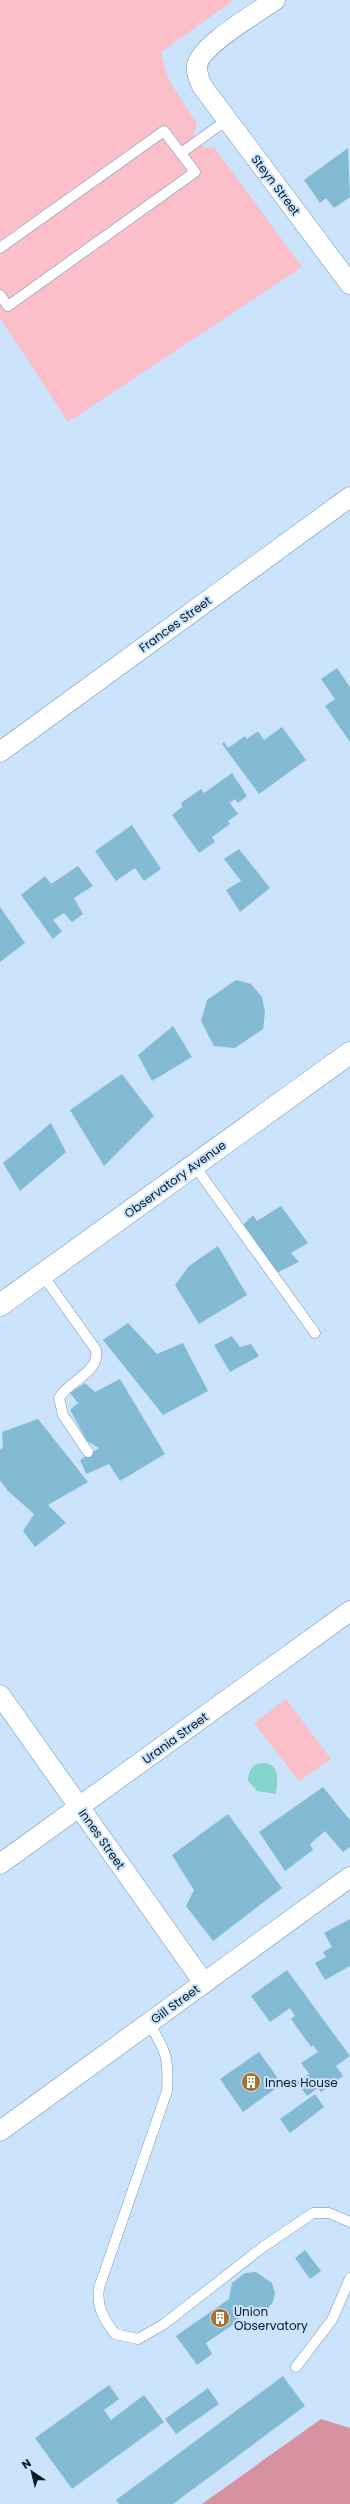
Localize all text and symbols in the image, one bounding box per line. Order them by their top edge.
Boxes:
street label: Steyn Street [248,151,304,219]
street label: Frances Street [135,592,215,656]
street label: Observatory Avenue [121,1136,229,1222]
street label: Urania Street [139,1708,211,1768]
street label: Innes Street [75,1805,129,1873]
street label: Gill Street [147,1981,203,2027]
building icon: Innes House [240,2071,262,2093]
place label: Innes House [265,2074,338,2091]
place label: Union Observatory [234,2303,308,2334]
building icon: Union Observatory [209,2307,231,2329]
north arrow [12,2452,52,2492]
text: N [18,2455,34,2473]

